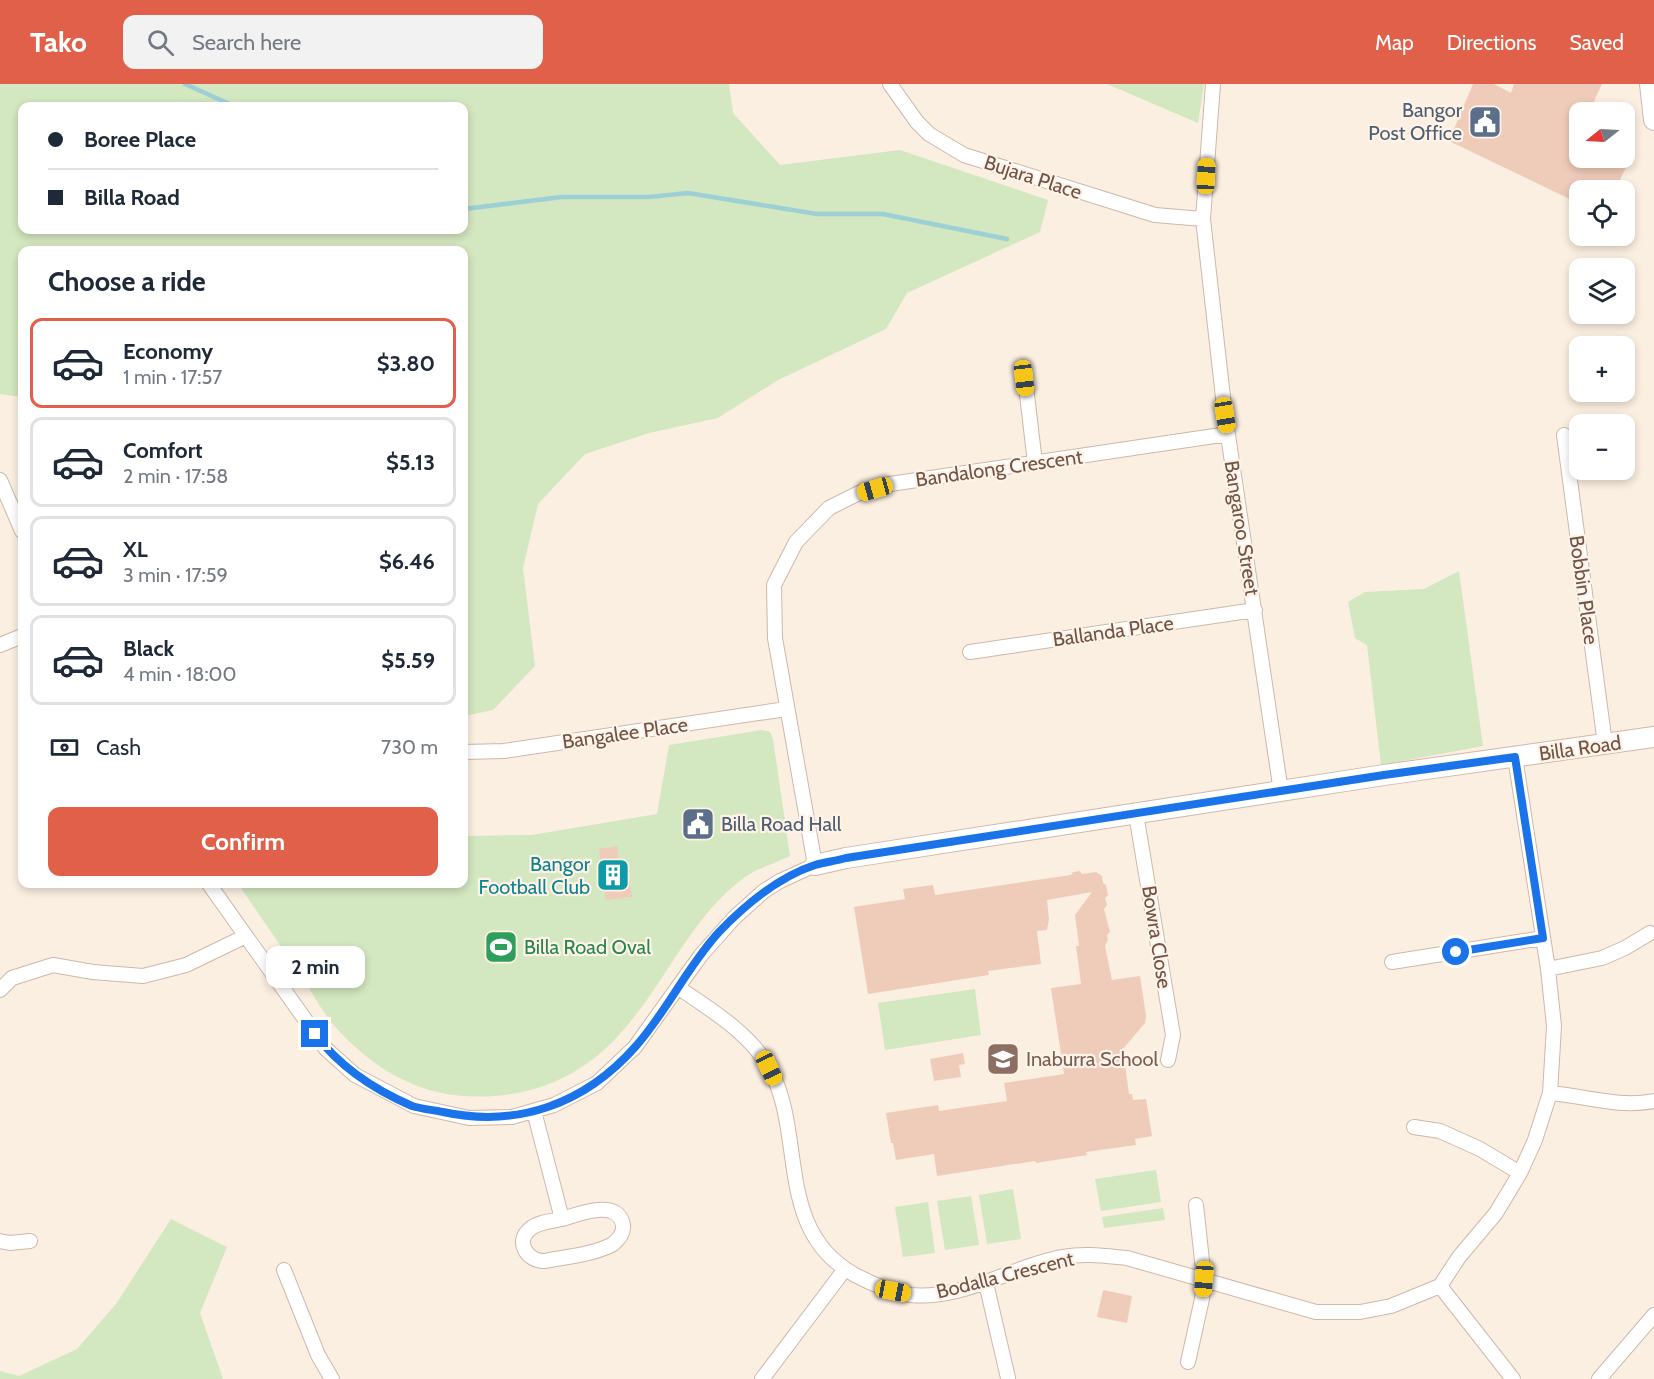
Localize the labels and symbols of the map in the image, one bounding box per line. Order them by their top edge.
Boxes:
place label: Bangor Post Office [1368,98,1463,145]
north arrow [1569,102,1635,168]
public building icon: Bangor Post Office [1467,104,1503,140]
street label: Bujara Place [981,150,1085,204]
car [1196,158,1216,194]
car [1013,359,1035,397]
car [1213,396,1237,434]
street label: Bandalong Crescent [914,444,1084,492]
street label: Bangaroo Street [1219,459,1265,597]
car [855,475,895,503]
street label: Bobbin Place [1564,534,1604,646]
street label: Ballanda Place [1051,611,1175,651]
street label: Bangalee Place [561,712,689,754]
street label: Billa Road [1537,730,1623,766]
public building icon: Billa Road Hall [680,806,716,842]
place label: Billa Road Hall [721,812,842,836]
place label: Bangor Football Club [479,852,591,899]
building icon: Bangor Football Club [595,857,631,893]
street label: Bowra Close [1137,884,1177,990]
sports icon: Billa Road Oval [483,929,519,965]
place label: Billa Road Oval [524,935,651,959]
route start [1442,938,1469,965]
callout: 2 min [266,947,364,989]
route end [301,1020,328,1047]
school or university icon: Inaburra School [985,1041,1021,1077]
place label: Inaburra School [1026,1047,1158,1071]
car [753,1048,785,1088]
street label: Bodalla Crescent [934,1246,1076,1304]
car [1194,1260,1214,1298]
car [874,1279,912,1303]

